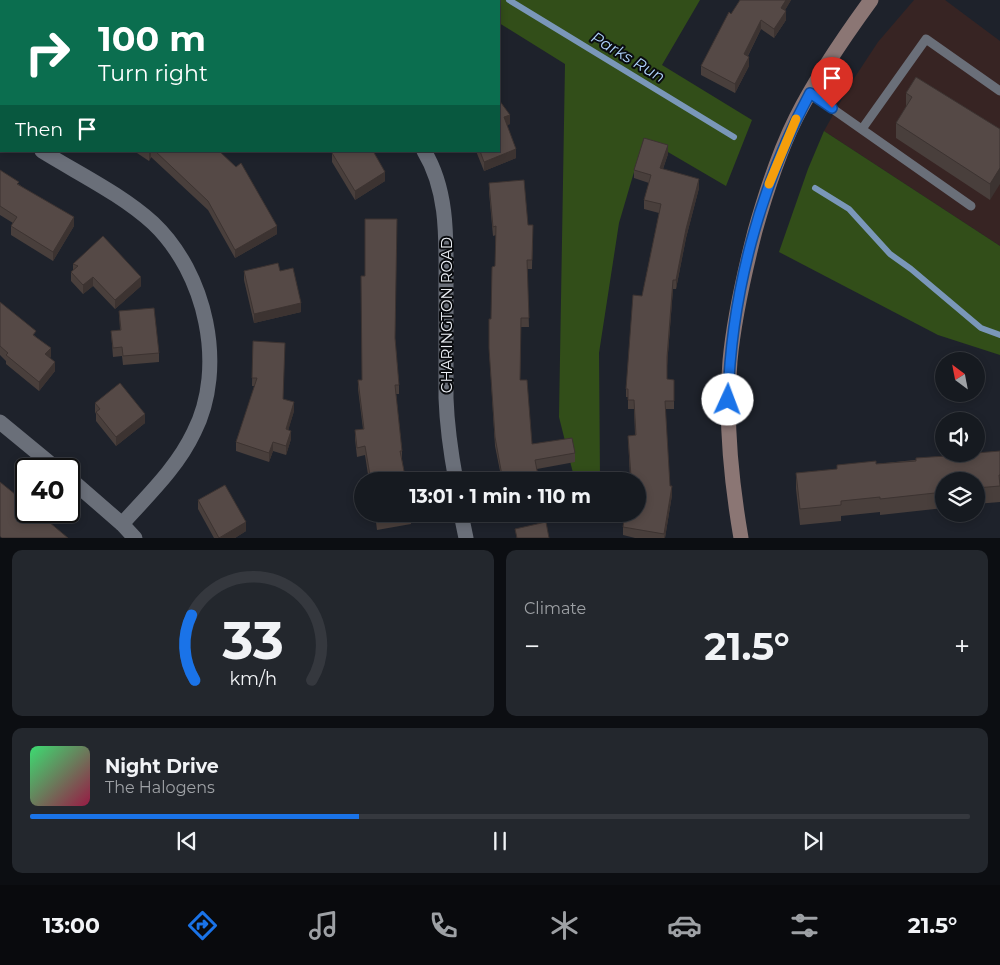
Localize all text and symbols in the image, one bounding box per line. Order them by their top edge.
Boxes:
text: 100 m [98,17,206,60]
icon: right [15,20,80,85]
water label: Parks Run [588,28,668,86]
pin [811,57,853,108]
text: Turn right [98,60,208,87]
icon: arrive [818,64,846,92]
icon: arrive [73,115,101,143]
text: Then [15,118,63,141]
street label: CHARINGTON ROAD [437,237,456,393]
north arrow [935,352,985,402]
map controls [935,352,985,522]
position arrow [701,373,753,425]
button: sound [935,412,985,462]
speed limit sign: 40 [15,458,80,523]
button: layers [935,472,985,522]
text: 13:01 · 1 min · 110 m [409,485,591,508]
text: Climate [524,599,586,618]
text: 33 [221,609,284,672]
text: 21.5° [704,623,790,670]
text: − [524,629,540,663]
text: + [954,629,970,663]
text: km/h [229,668,277,689]
text: Night Drive [105,755,219,778]
text: The Halogens [105,778,215,797]
icon: previous [173,827,201,855]
icon: pause [486,827,514,855]
icon: next [799,827,827,855]
icon: directions [185,908,220,943]
icon: music [306,908,341,943]
icon: phone [426,908,461,943]
icon: climate [547,908,582,943]
icon: car [667,908,702,943]
icon: filters [787,908,822,943]
text: 13:00 [43,912,100,939]
text: 21.5° [908,912,957,939]

